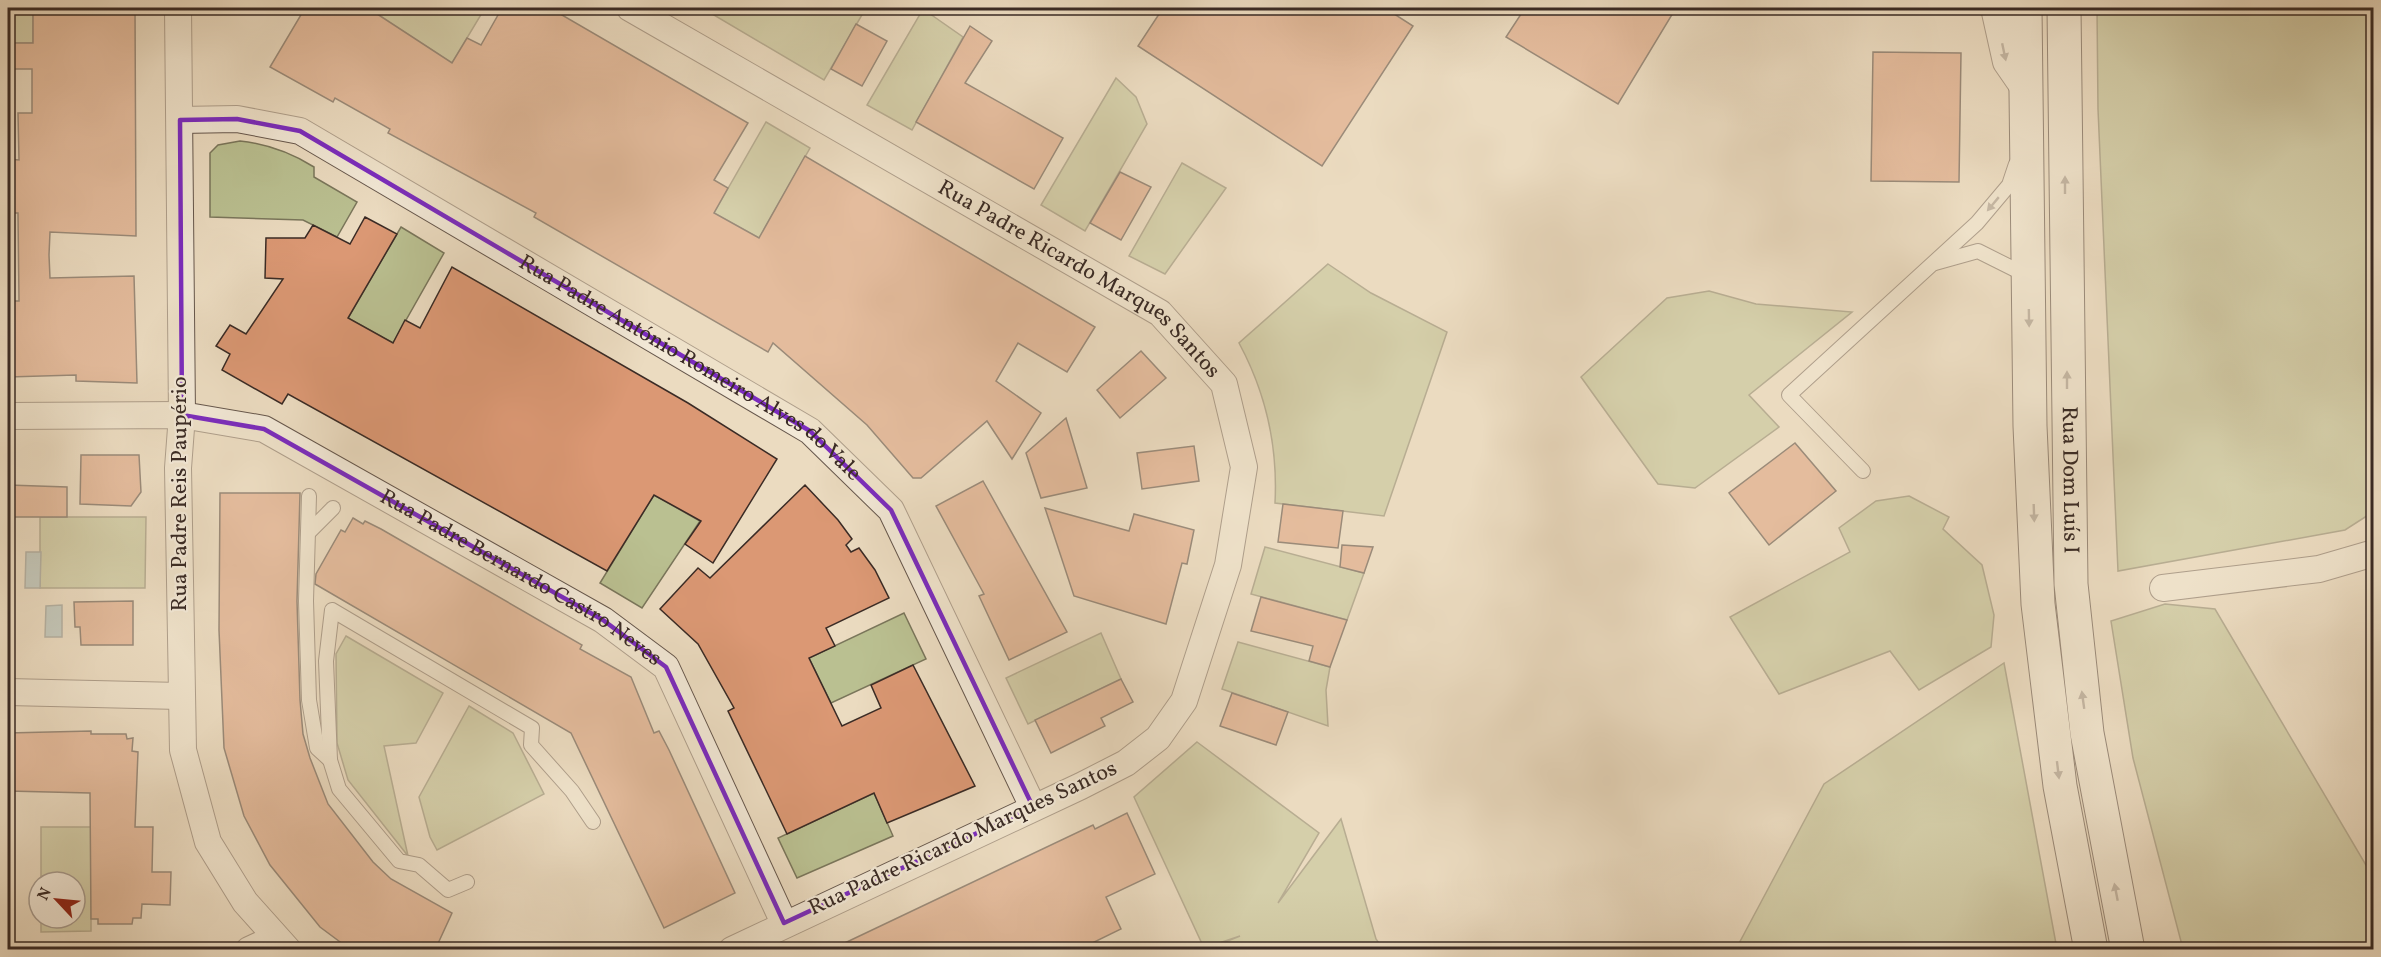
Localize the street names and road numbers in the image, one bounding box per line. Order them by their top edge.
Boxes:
street label: Rua Padre Ricardo Marques Santos [932,173,1227,385]
street label: Rua Padre António Romeiro Alves do Vale [513,247,868,488]
street label: Rua Padre Reis Paupério [165,376,196,612]
street label: Rua Dom Luís I [2053,406,2086,554]
street label: Rua Padre Bernardo Castro Neves [374,482,668,674]
street label: Rua Padre Ricardo Marques Santos [804,754,1122,924]

